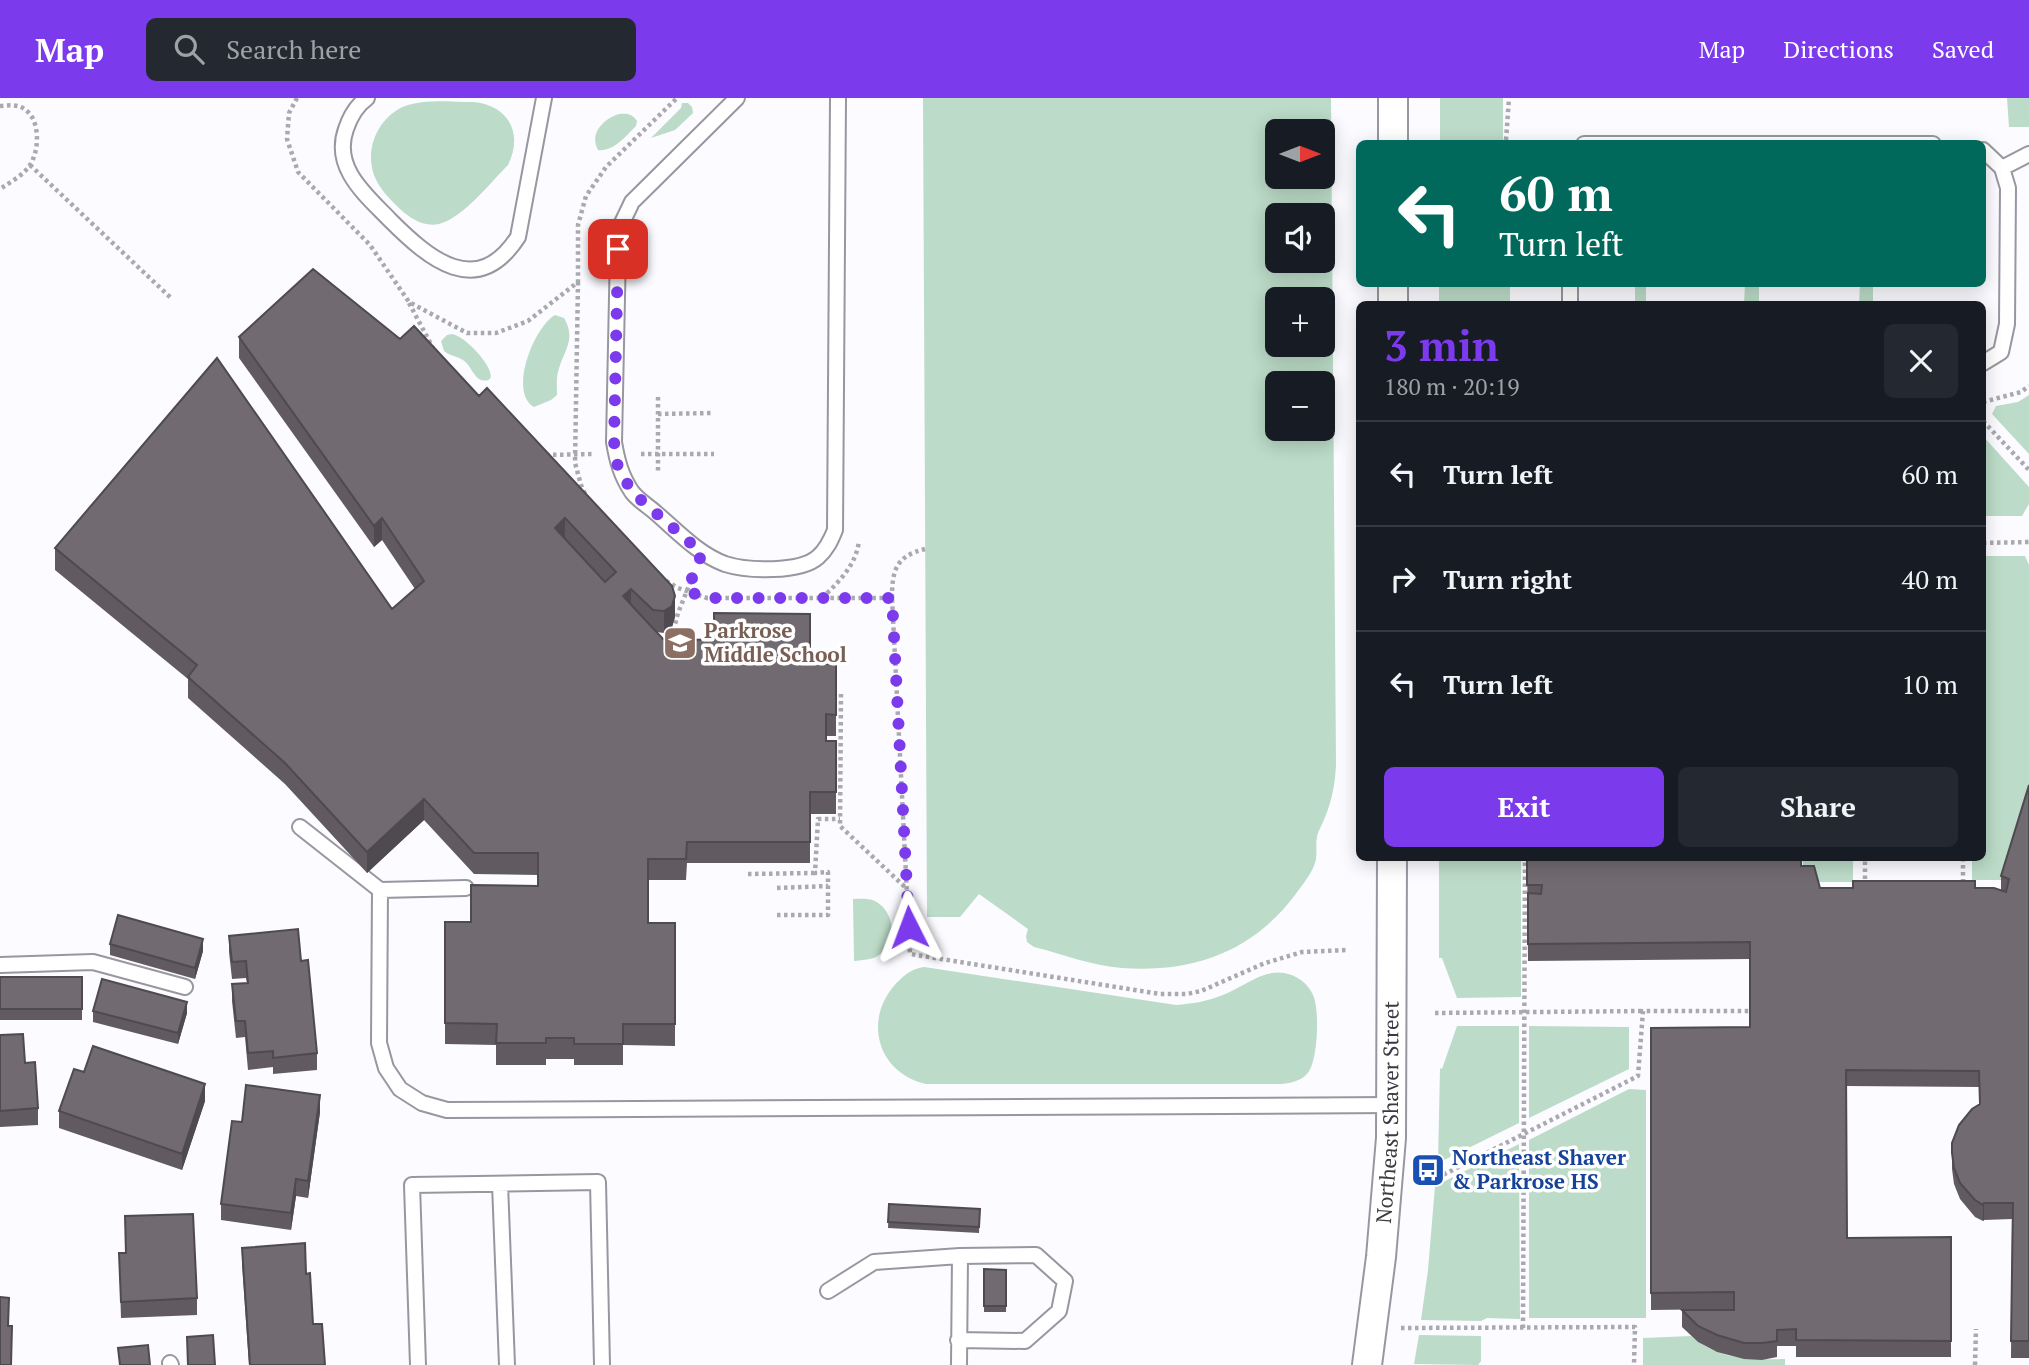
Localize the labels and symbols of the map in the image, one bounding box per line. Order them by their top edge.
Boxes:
north arrow [1265,119,1335,189]
pin [588,219,648,279]
place label: Parkrose Middle School [704,616,847,668]
school or university icon: Parkrose Middle School [661,624,699,662]
position arrow [872,890,946,964]
street label: Northeast Shaver Street [1369,1001,1404,1224]
place label: Northeast Shaver & Parkrose HS [1452,1143,1626,1195]
bus stop icon: Northeast Shaver & Parkrose HS [1409,1151,1447,1189]

